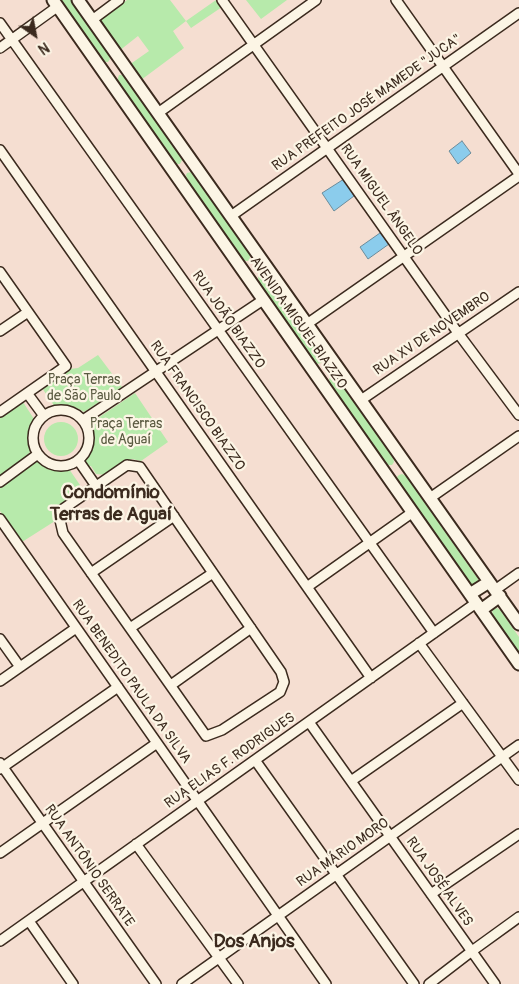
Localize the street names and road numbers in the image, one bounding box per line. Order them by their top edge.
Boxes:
street label: RUA PREFEITO JOSÉ MAMEDE "JUCA" [269,31,465,175]
street label: RUA MIGUEL ÂNGELO [336,141,426,259]
street label: AVENIDA MIGUEL BIAZZO [246,254,350,392]
street label: RUA JOÃO BIAZZO [188,268,268,372]
street label: RUA XV DE NOVEMBRO [371,289,493,379]
street label: RUA FRANCISCO BIAZZO [146,338,248,474]
street label: RUA BENEDITO PAULA DA SILVA [68,597,194,767]
street label: RUA ELIAS F. RODRIGUES [162,710,298,812]
street label: RUA ANTÔNIO SERRATE [40,802,138,930]
street label: RUA MÁRIO MORO [294,815,392,891]
street label: RUA JOSÉ ALVES [402,834,476,930]

